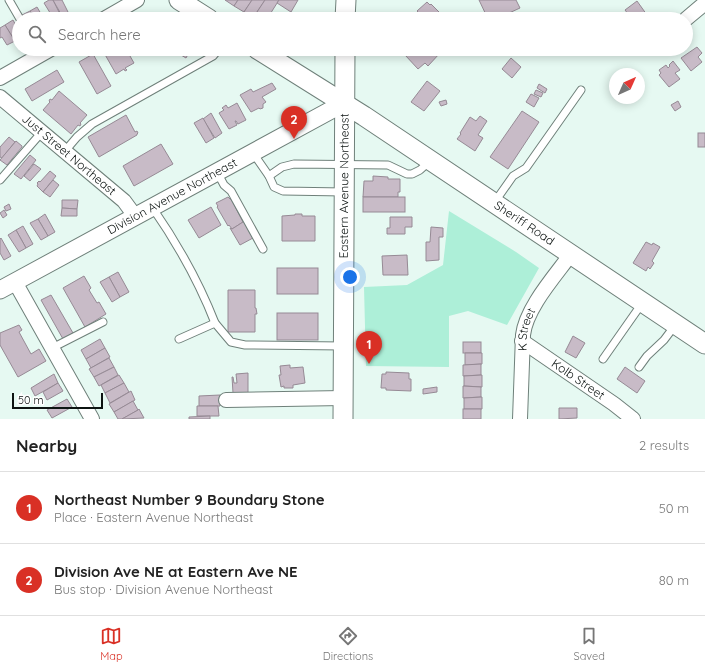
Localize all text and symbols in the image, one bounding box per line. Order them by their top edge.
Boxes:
search box [12,12,693,56]
icon: search [26,23,48,45]
text: Search here [58,25,141,44]
north arrow [609,68,645,104]
pin: 2 [281,106,307,139]
street label: Just Street Northeast [19,111,119,198]
street label: Eastern Avenue Northeast [336,113,352,259]
street label: Division Avenue Northeast [104,155,239,237]
street label: Sheriff Road [492,197,557,248]
your location [340,267,360,287]
street label: K Street [514,305,538,351]
pin: 1 [356,331,382,364]
street label: Kolb Street [549,356,608,403]
scale bar [12,391,103,410]
text: 50 m [18,393,44,407]
text: Nearby [16,435,77,456]
text: 2 results [639,437,689,453]
text: Northeast Number 9 Boundary Stone [54,490,325,509]
text: 1 [26,500,32,516]
text: 50 m [659,500,689,516]
text: Place · Eastern Avenue Northeast [54,509,253,525]
text: Division Ave NE at Eastern Ave NE [54,562,298,581]
text: 2 [25,572,33,588]
text: 80 m [659,572,689,588]
text: Bus stop · Division Avenue Northeast [54,581,273,597]
tab: Map [100,625,123,663]
tab: Directions [323,625,373,663]
tab: Saved [573,625,605,663]

